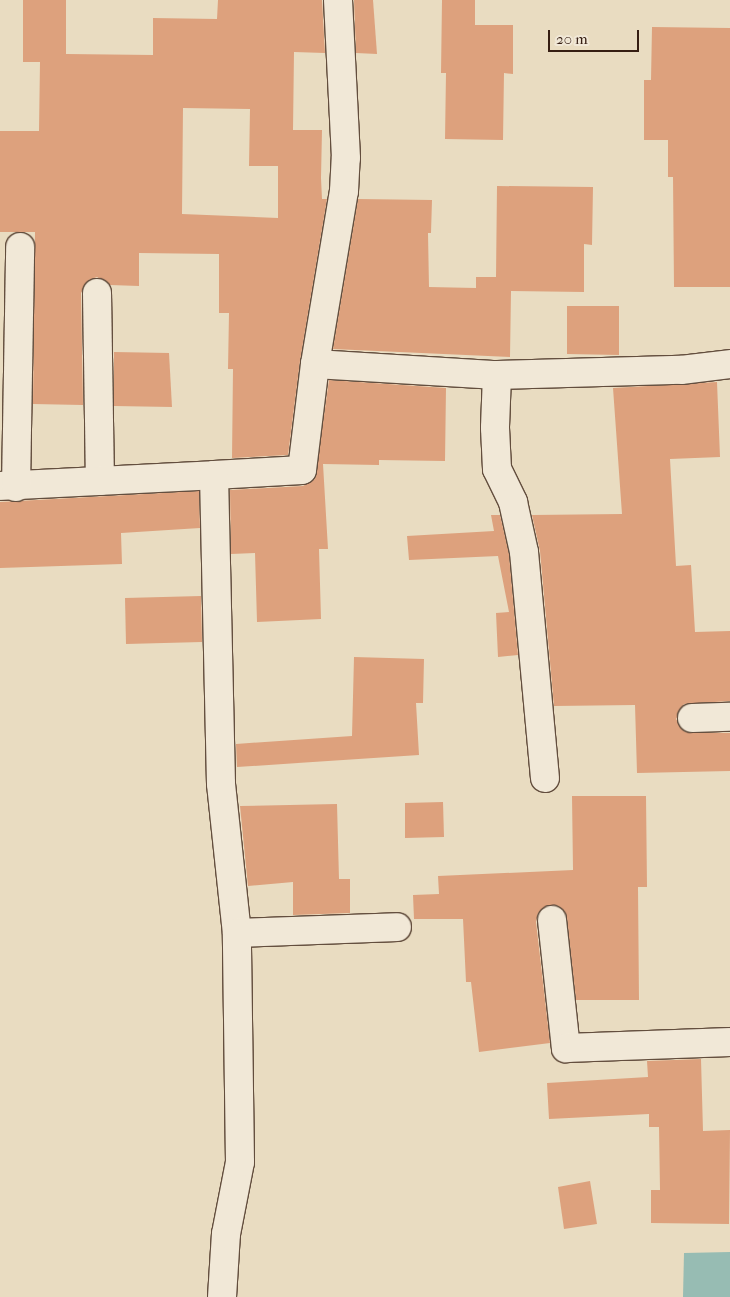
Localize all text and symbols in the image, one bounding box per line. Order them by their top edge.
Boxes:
scale bar [550,20,641,52]
text: 20 m [556,30,588,48]

